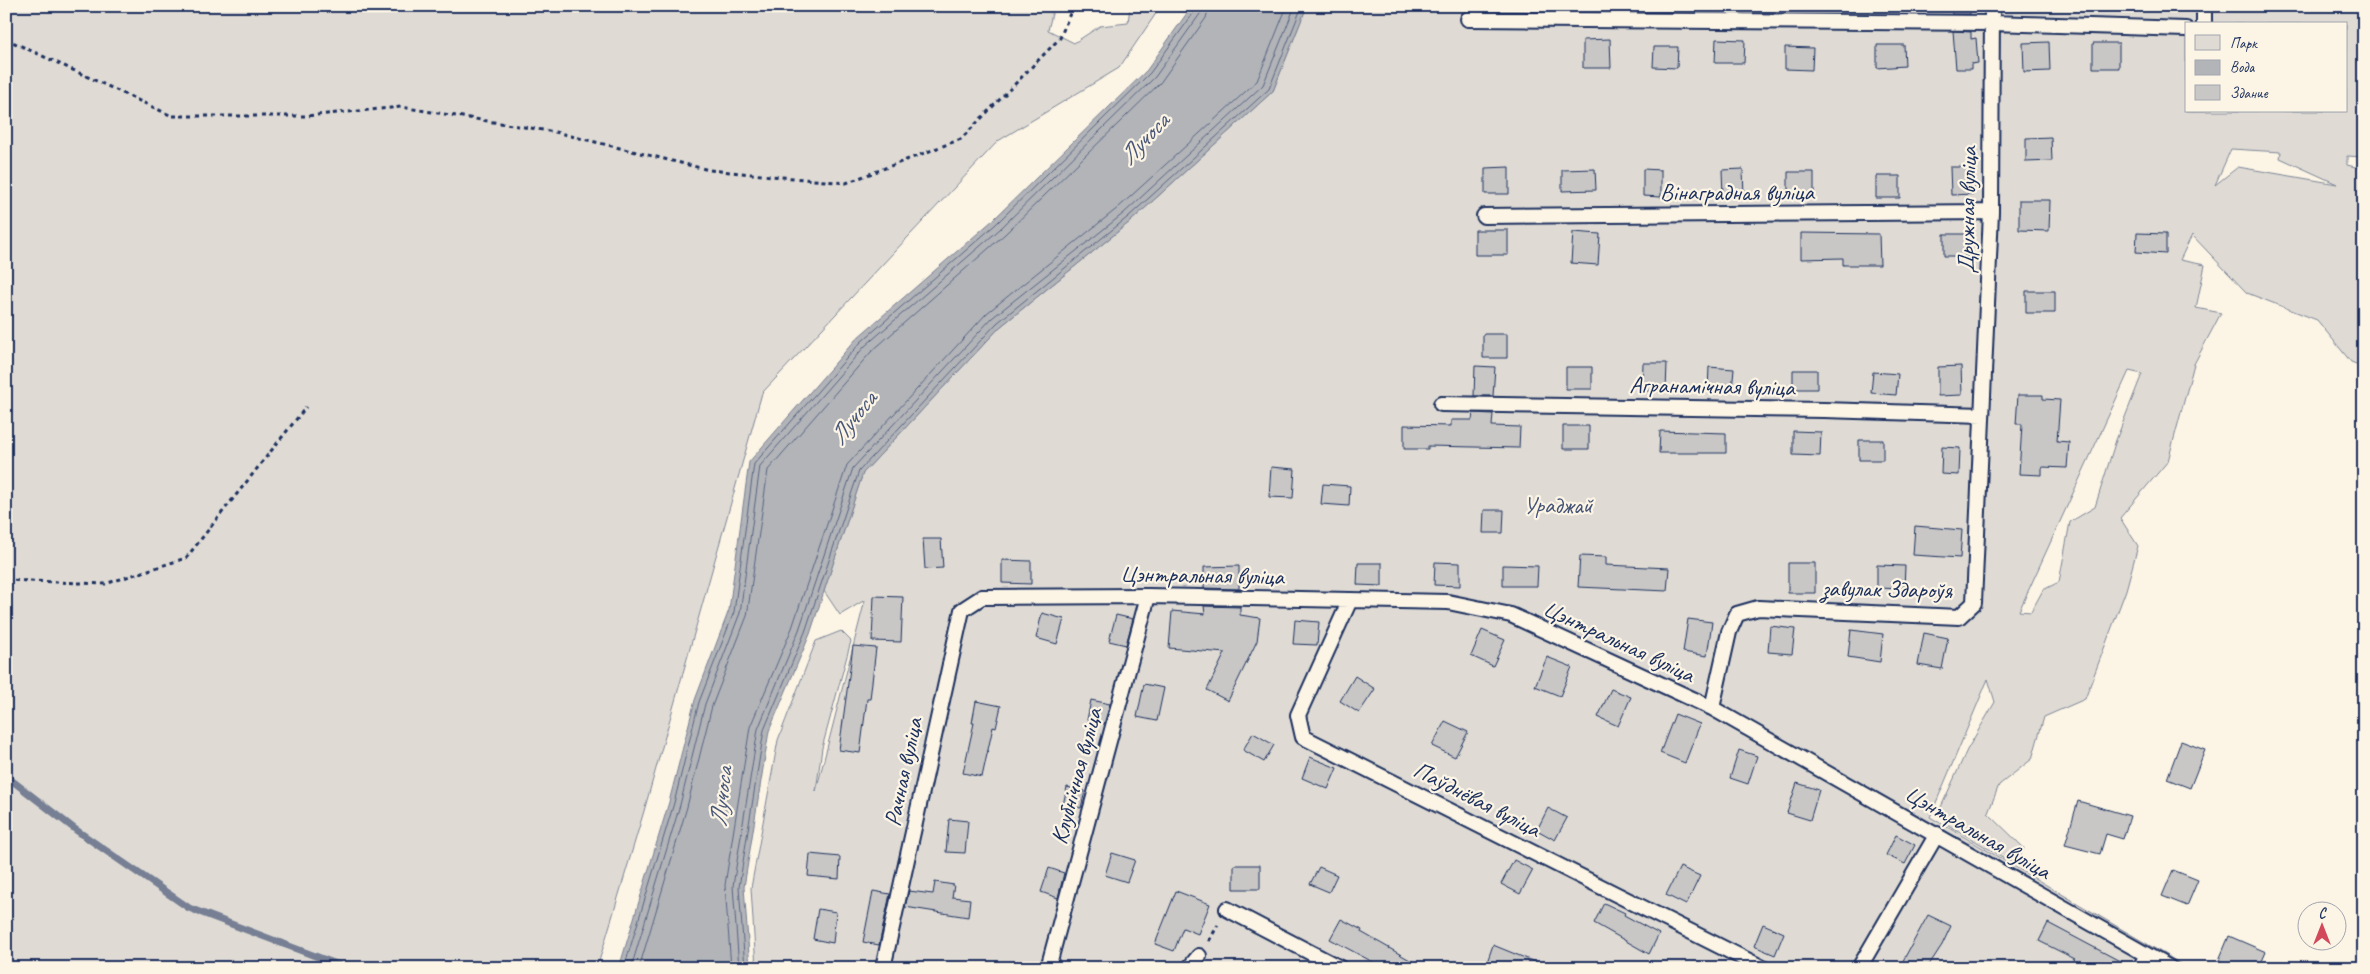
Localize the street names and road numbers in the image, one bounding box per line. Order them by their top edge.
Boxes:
street label: Дружная вуліца [1951,145,1983,274]
street label: Вінаградная вуліца [1660,177,1816,207]
street label: Агранамічная вуліца [1629,370,1796,402]
street label: Цэнтральная вуліца [1120,559,1286,591]
street label: завулак Здароўя [1818,573,1954,606]
street label: Цэнтральная вуліца [1538,593,1701,690]
street label: Клубнічная вуліца [1043,703,1109,847]
street label: Рачная вуліца [877,714,929,829]
street label: Паўднёвая вуліца [1409,754,1547,844]
street label: Цэнтральная вуліца [1900,778,2058,887]

